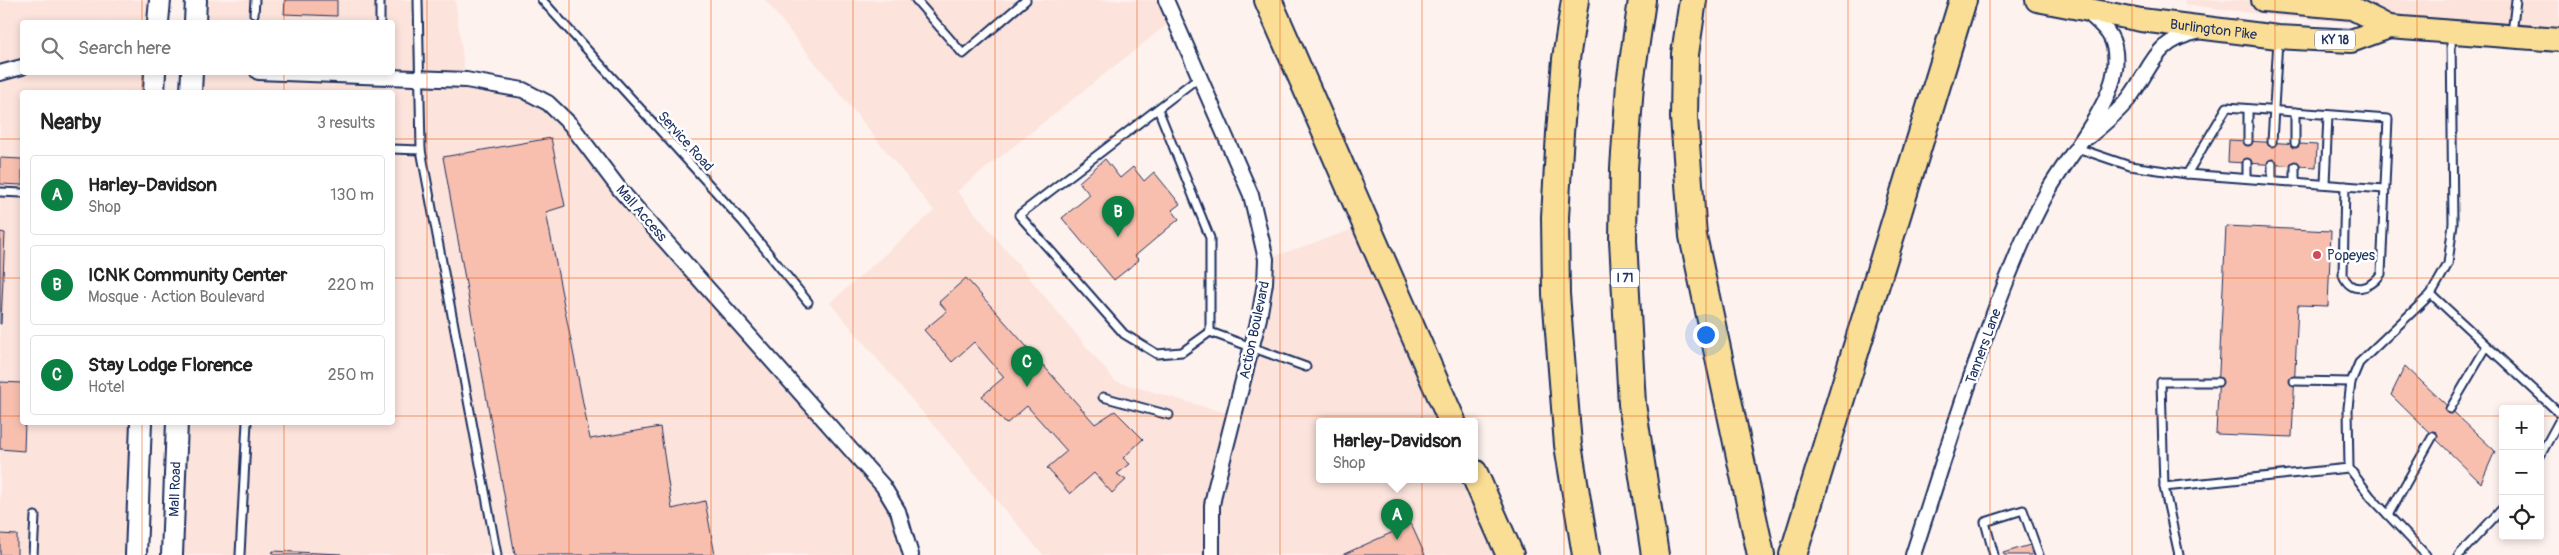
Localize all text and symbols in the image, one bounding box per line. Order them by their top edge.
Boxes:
street label: Burlington Pike [2169,16,2258,43]
search box [20,20,395,75]
road number: KY 18 [2315,30,2355,50]
icon: search [38,34,66,62]
text: Search here [78,36,171,60]
street label: Service Road [654,108,717,175]
text: Nearby [40,109,101,136]
text: 3 results [317,113,375,133]
text: Harley-Davidson [88,173,217,197]
street label: Mall Access [613,182,671,246]
text: A [52,185,62,205]
text: 130 m [330,185,374,205]
pin: B [1102,196,1134,237]
text: Shop [88,197,121,217]
place label: Popeyes [2327,247,2376,264]
marker: Popeyes [2311,249,2323,261]
text: ICNK Community Center [88,263,287,287]
road number: I 71 [1611,268,1639,288]
text: B [52,275,62,295]
text: 220 m [328,275,374,295]
street label: Action Boulevard [1236,279,1273,381]
text: Mosque · Action Boulevard [88,287,265,307]
street label: Tanners Lane [1962,306,2005,386]
your location [1693,322,1719,348]
pin: C [1011,346,1043,387]
text: Stay Lodge Florence [88,353,252,377]
text: C [52,365,62,385]
text: 250 m [328,365,374,385]
text: Hotel [88,377,125,397]
map controls [2499,405,2544,540]
button: + [2499,405,2544,450]
popup [1316,418,1478,483]
text: Harley-Davidson [1333,429,1462,453]
button: − [2499,450,2544,495]
text: Shop [1333,453,1366,473]
street label: Mall Road [165,461,185,517]
button: locate [2499,495,2544,540]
pin: A [1381,499,1413,540]

